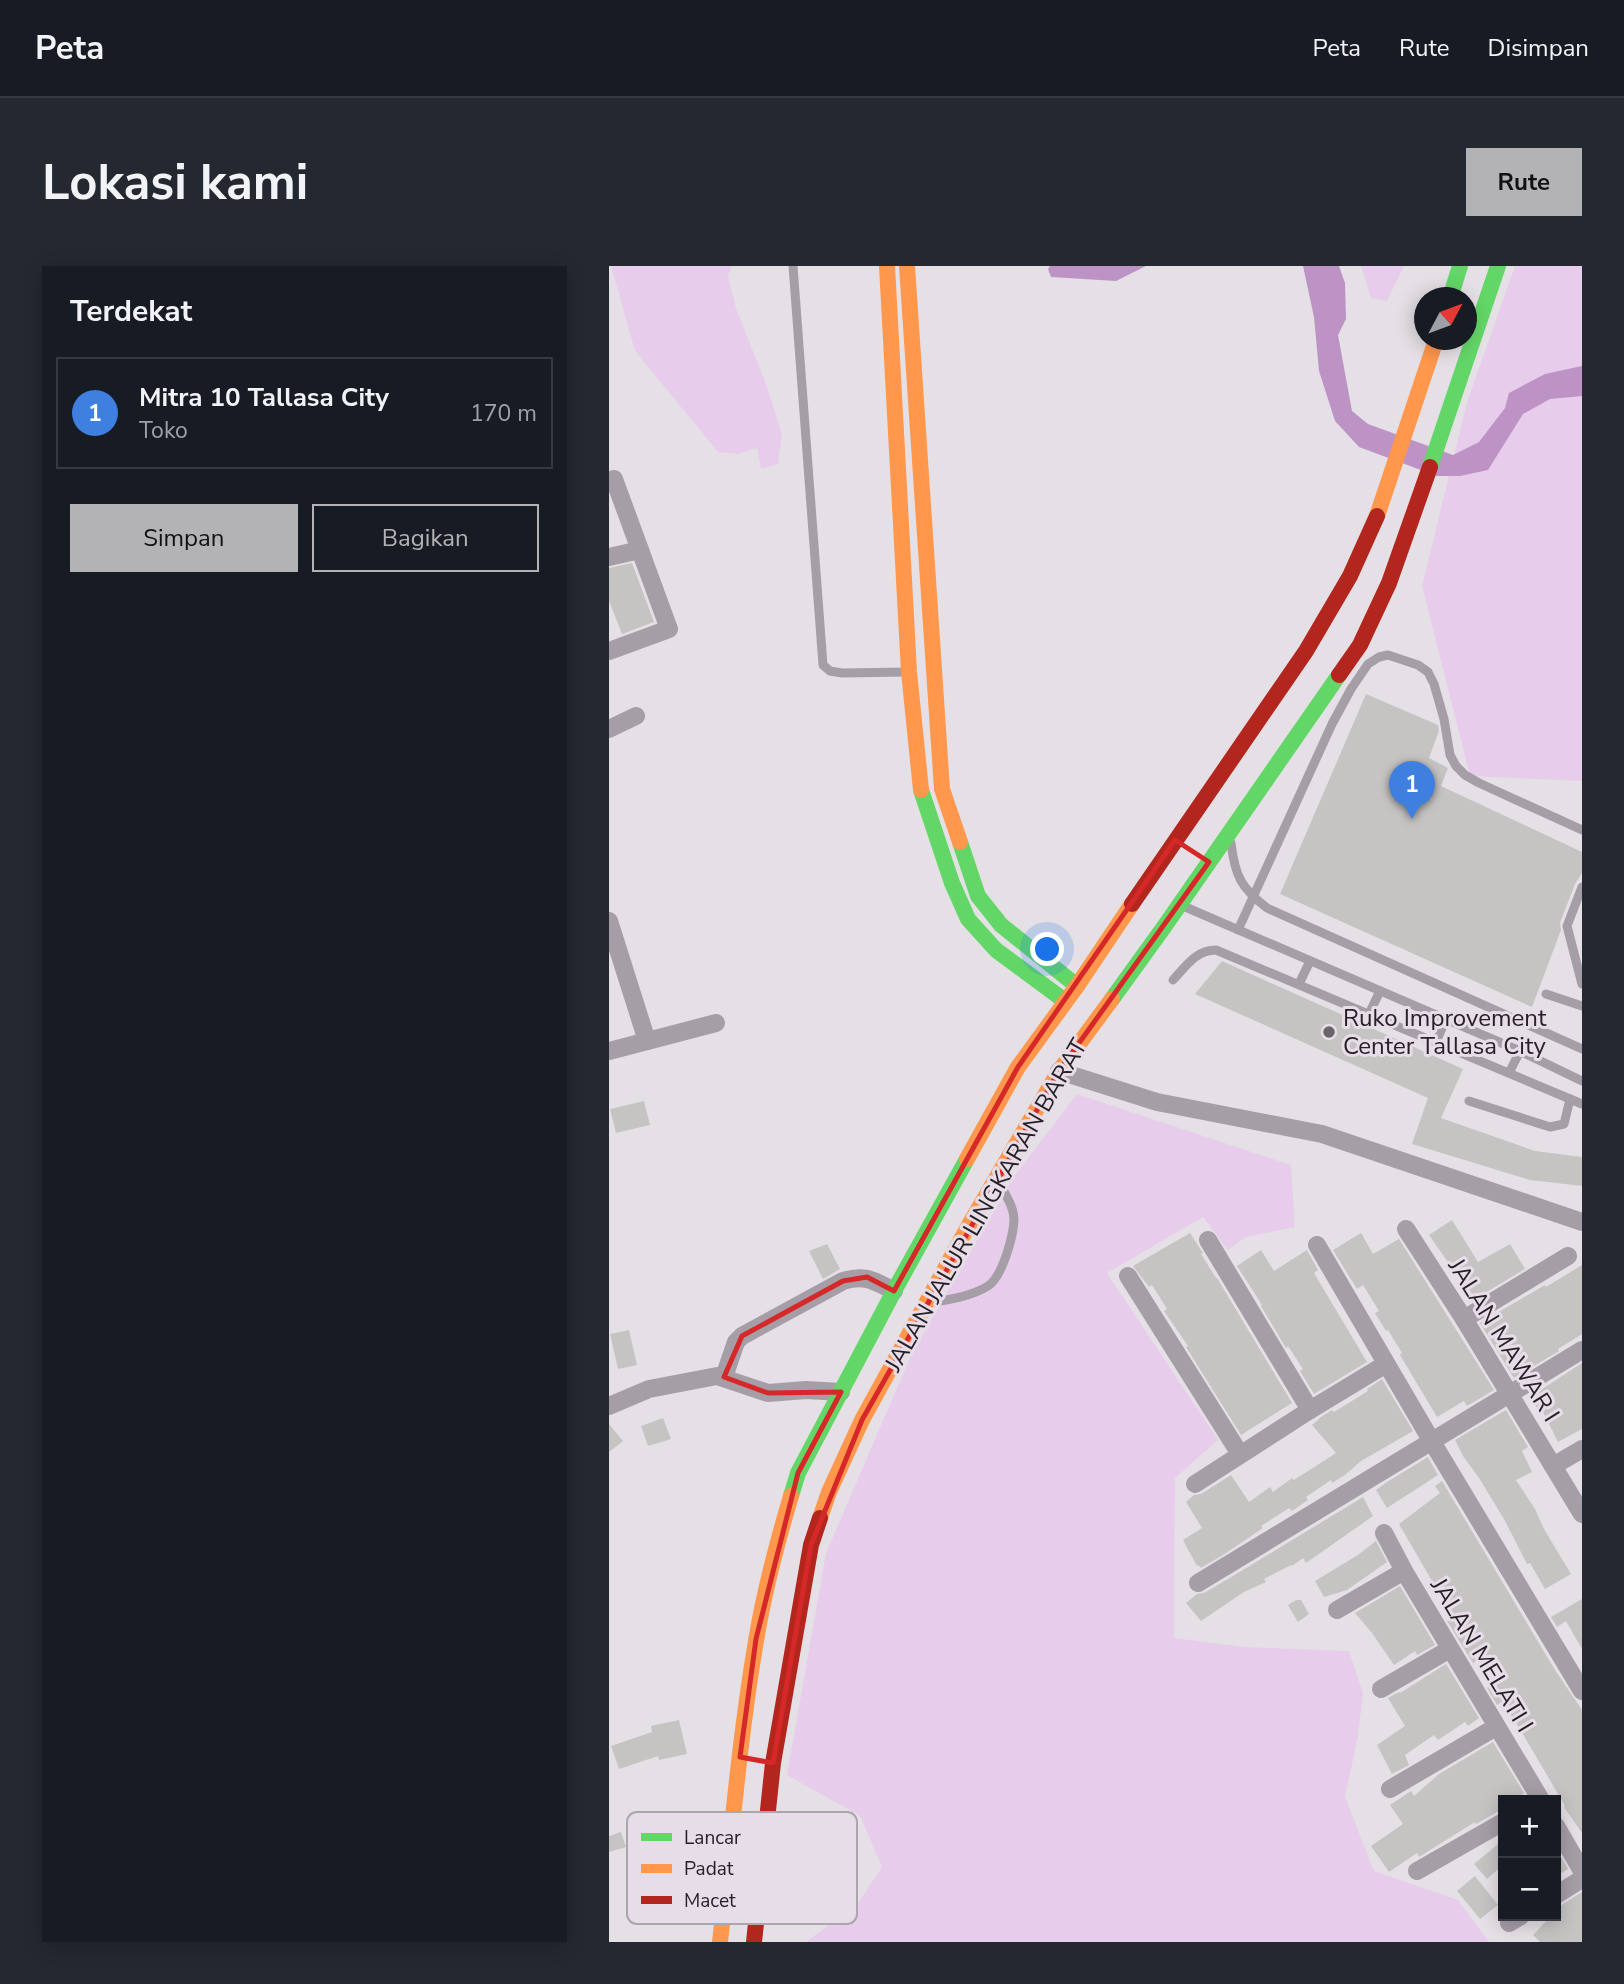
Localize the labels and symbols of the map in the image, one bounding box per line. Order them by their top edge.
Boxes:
north arrow [1414,287,1477,350]
pin: 1 [1389,761,1435,819]
your location [1030,932,1064,966]
place label: Ruko Improvement Center Tallasa City [1343,1002,1547,1062]
marker: Ruko Improvement Center Tallasa City [1321,1024,1337,1040]
street label: JALAN JALUR LINGKARAN BARAT [877,1032,1095,1378]
street label: JALAN MAWAR I [1440,1251,1567,1428]
street label: JALAN MELATI I [1423,1571,1541,1738]
legend [627,1812,857,1924]
text: Lancar [684,1825,741,1851]
text: Padat [684,1856,734,1882]
text: Macet [684,1888,736,1914]

